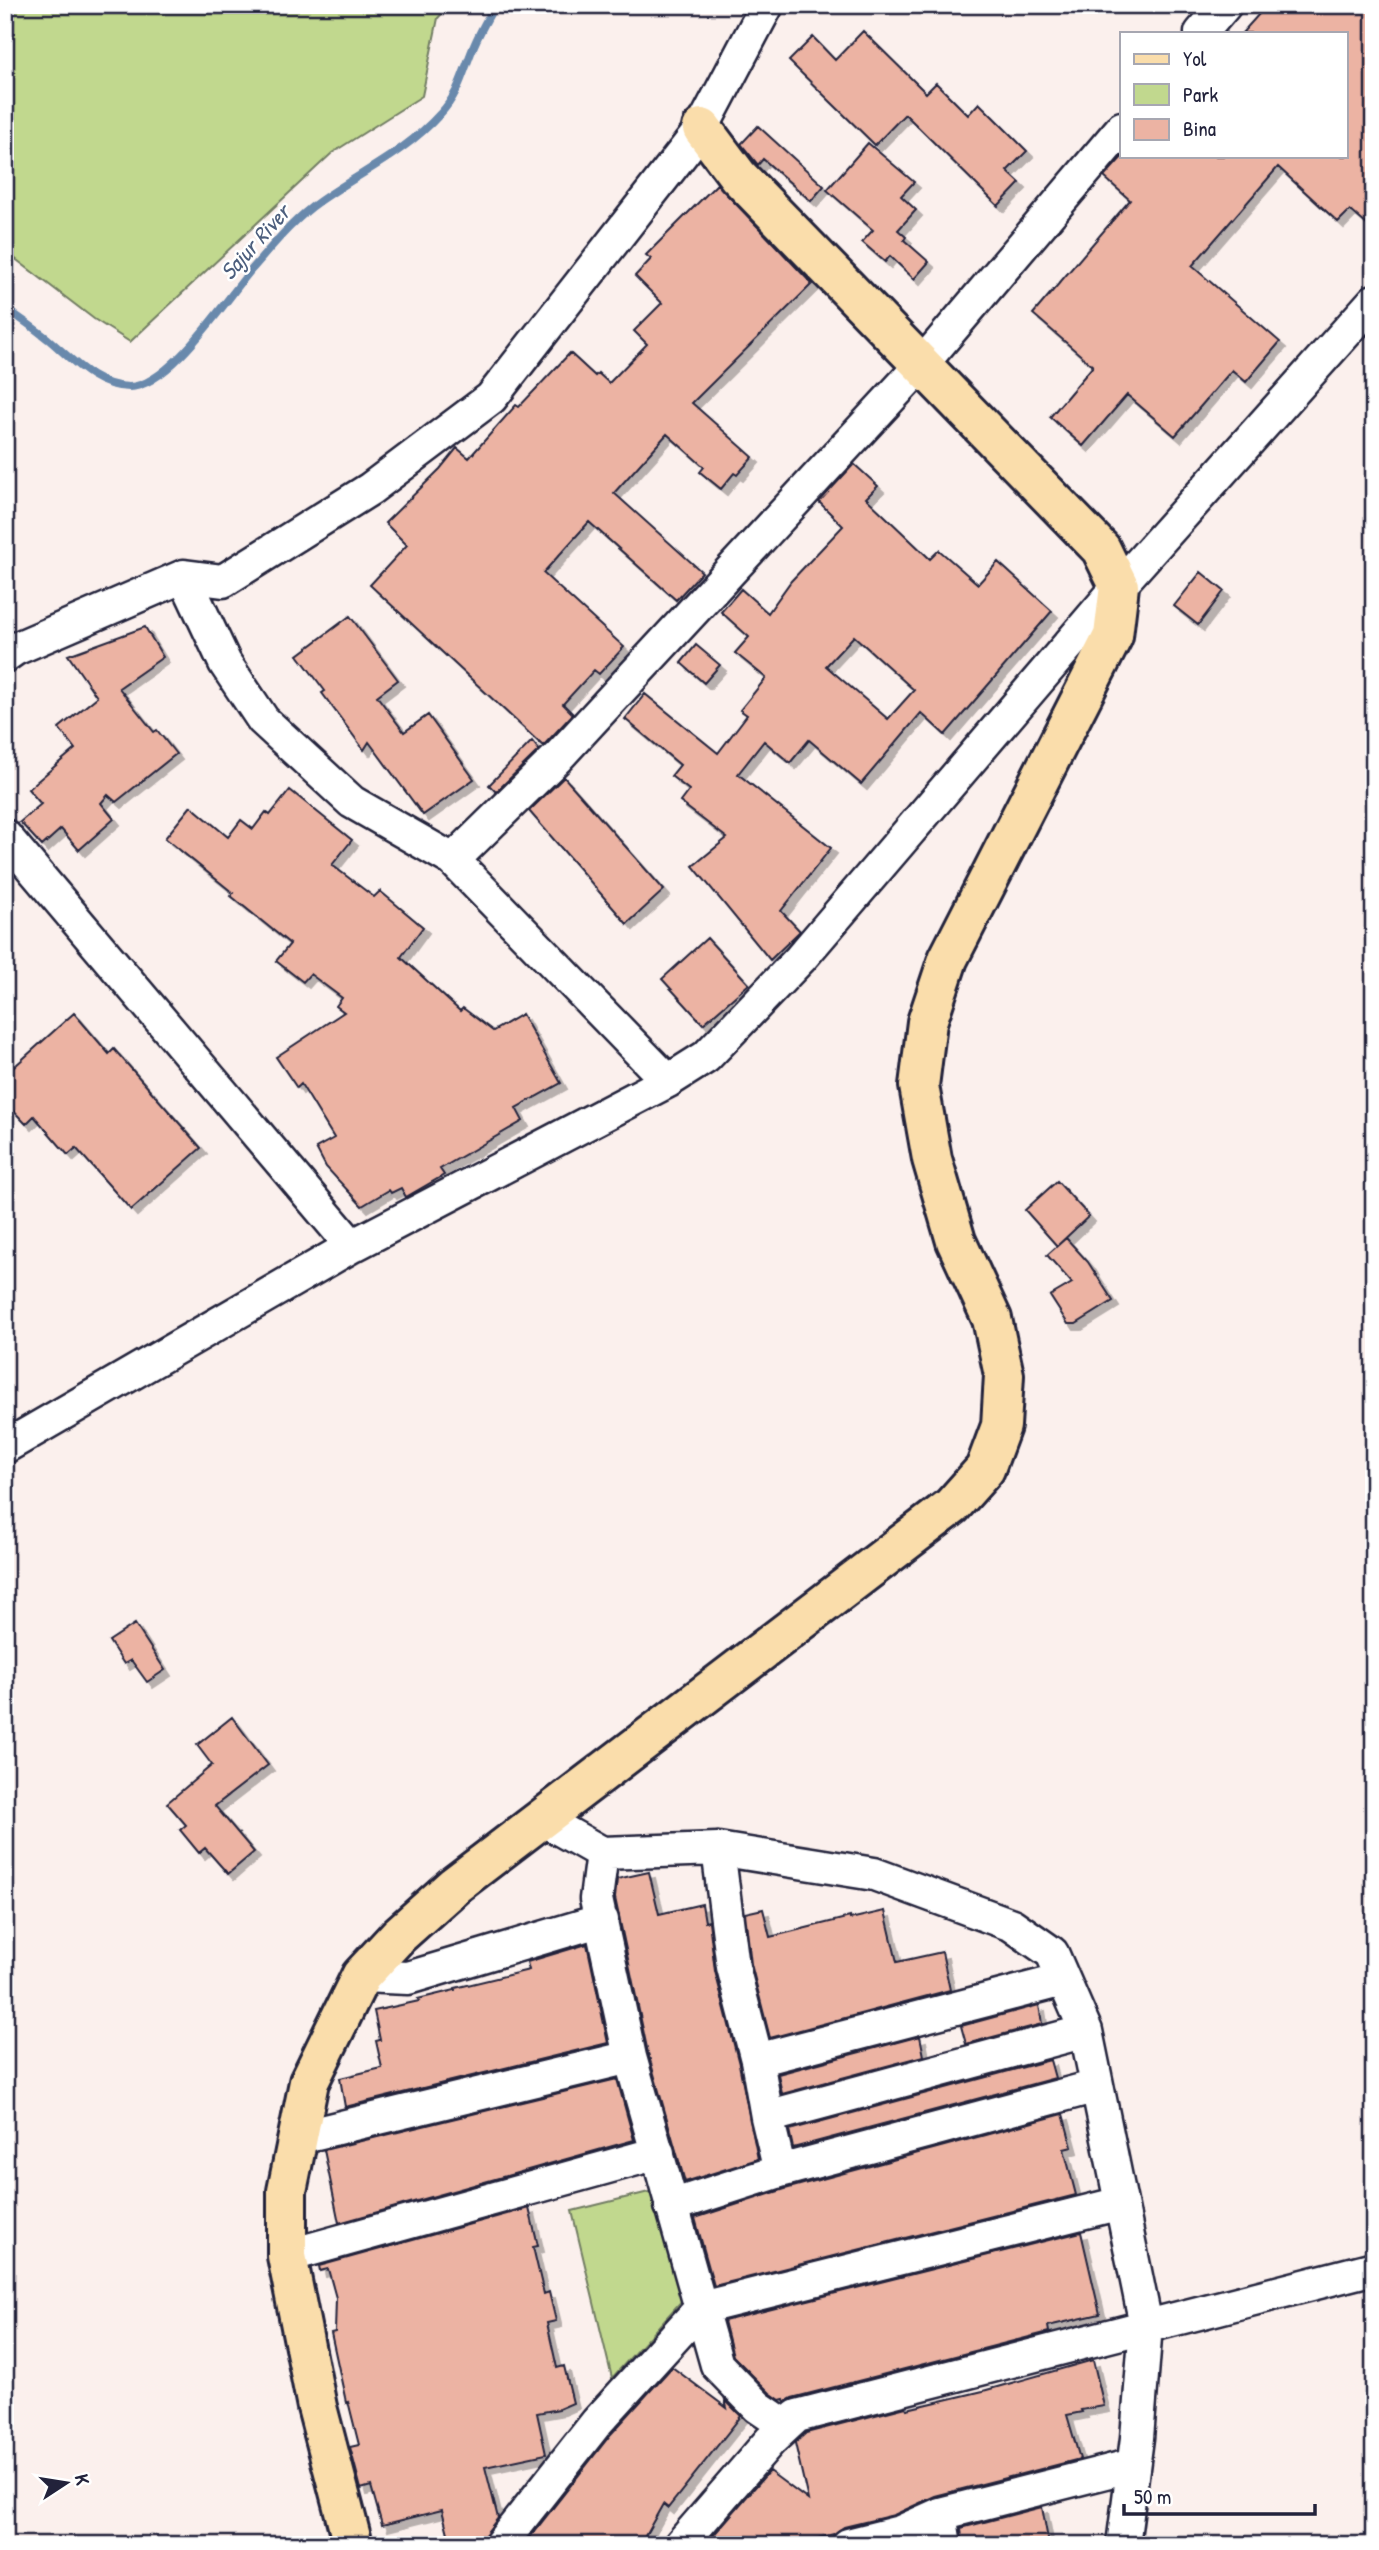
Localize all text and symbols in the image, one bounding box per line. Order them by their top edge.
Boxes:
legend [1120,32,1348,158]
text: Yol [1183,44,1207,73]
text: Park [1183,80,1218,109]
text: Bina [1183,114,1216,143]
water label: Sajur River [213,195,299,286]
north arrow [32,2448,102,2518]
text: K [69,2472,96,2487]
scale bar [1124,2473,1314,2517]
text: 50 m [1134,2482,1171,2511]

